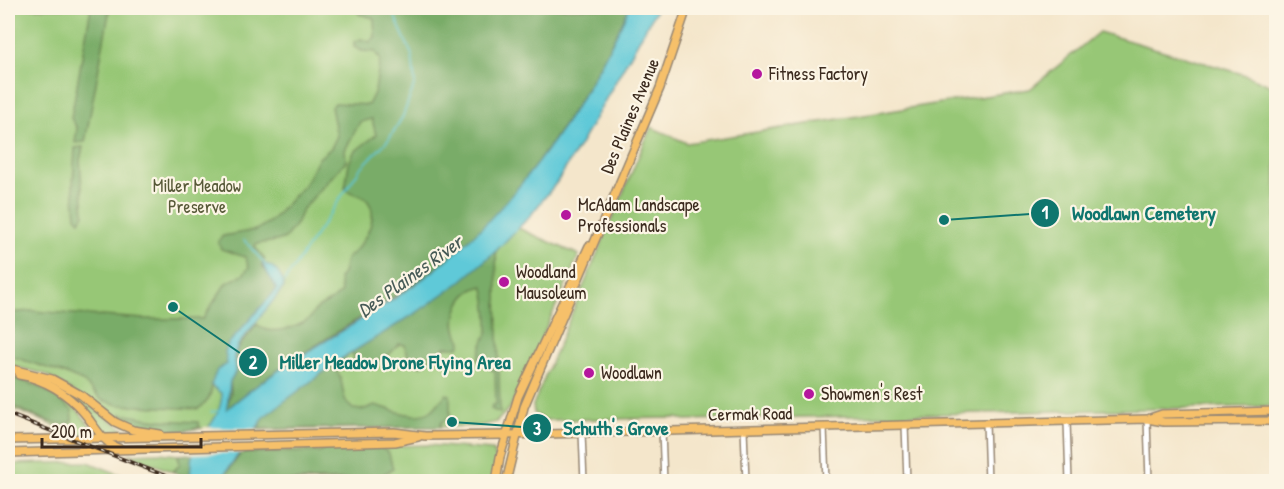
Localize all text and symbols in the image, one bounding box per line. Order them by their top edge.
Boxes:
street label: Des Plaines Avenue [594,54,665,177]
place label: Fitness Factory [768,61,868,86]
marker: Fitness Factory [750,67,764,81]
park label: Miller Meadow Preserve [153,173,241,219]
place label: McAdam Landscape Professionals [578,192,700,238]
callout: Woodlawn Cemetery [1030,194,1228,232]
text: Woodlawn Cemetery [1072,199,1216,227]
text: 1 [1042,200,1049,225]
marker: McAdam Landscape Professionals [559,208,573,222]
water label: Des Plaines River [352,227,469,323]
place label: Woodland Mausoleum [516,259,587,305]
marker: Woodland Mausoleum [497,275,511,289]
callout: Miller Meadow Drone Flying Area [238,343,523,381]
text: Miller Meadow Drone Flying Area [279,348,511,376]
text: 2 [249,350,258,375]
place label: Woodlawn [601,360,662,385]
marker: Woodlawn [582,366,596,380]
place label: Showmen's Rest [821,381,923,406]
marker: Showmen's Rest [802,387,816,401]
street label: Cermak Road [708,400,792,427]
callout: Schuth's Grove [522,409,681,447]
scale bar [42,411,201,449]
text: Schuth's Grove [563,414,669,441]
text: 3 [533,416,541,441]
text: 200 m [51,419,92,444]

